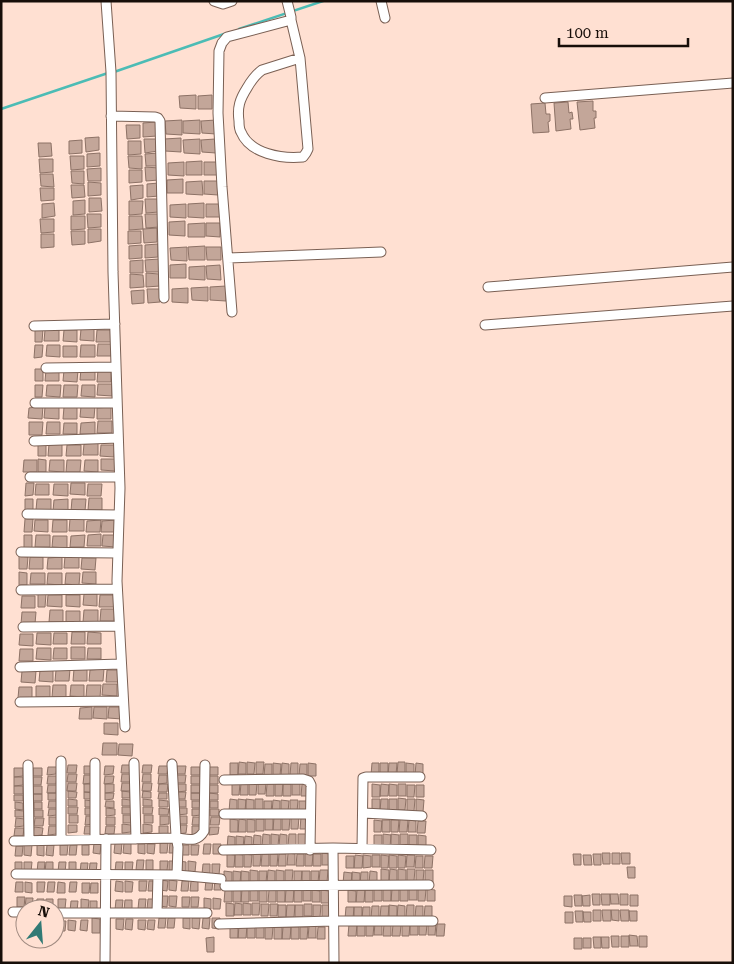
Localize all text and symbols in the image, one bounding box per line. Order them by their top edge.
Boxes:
scale bar [559,15,688,47]
text: 100 m [566,24,609,42]
north arrow [15,899,65,949]
text: N [36,902,52,921]

